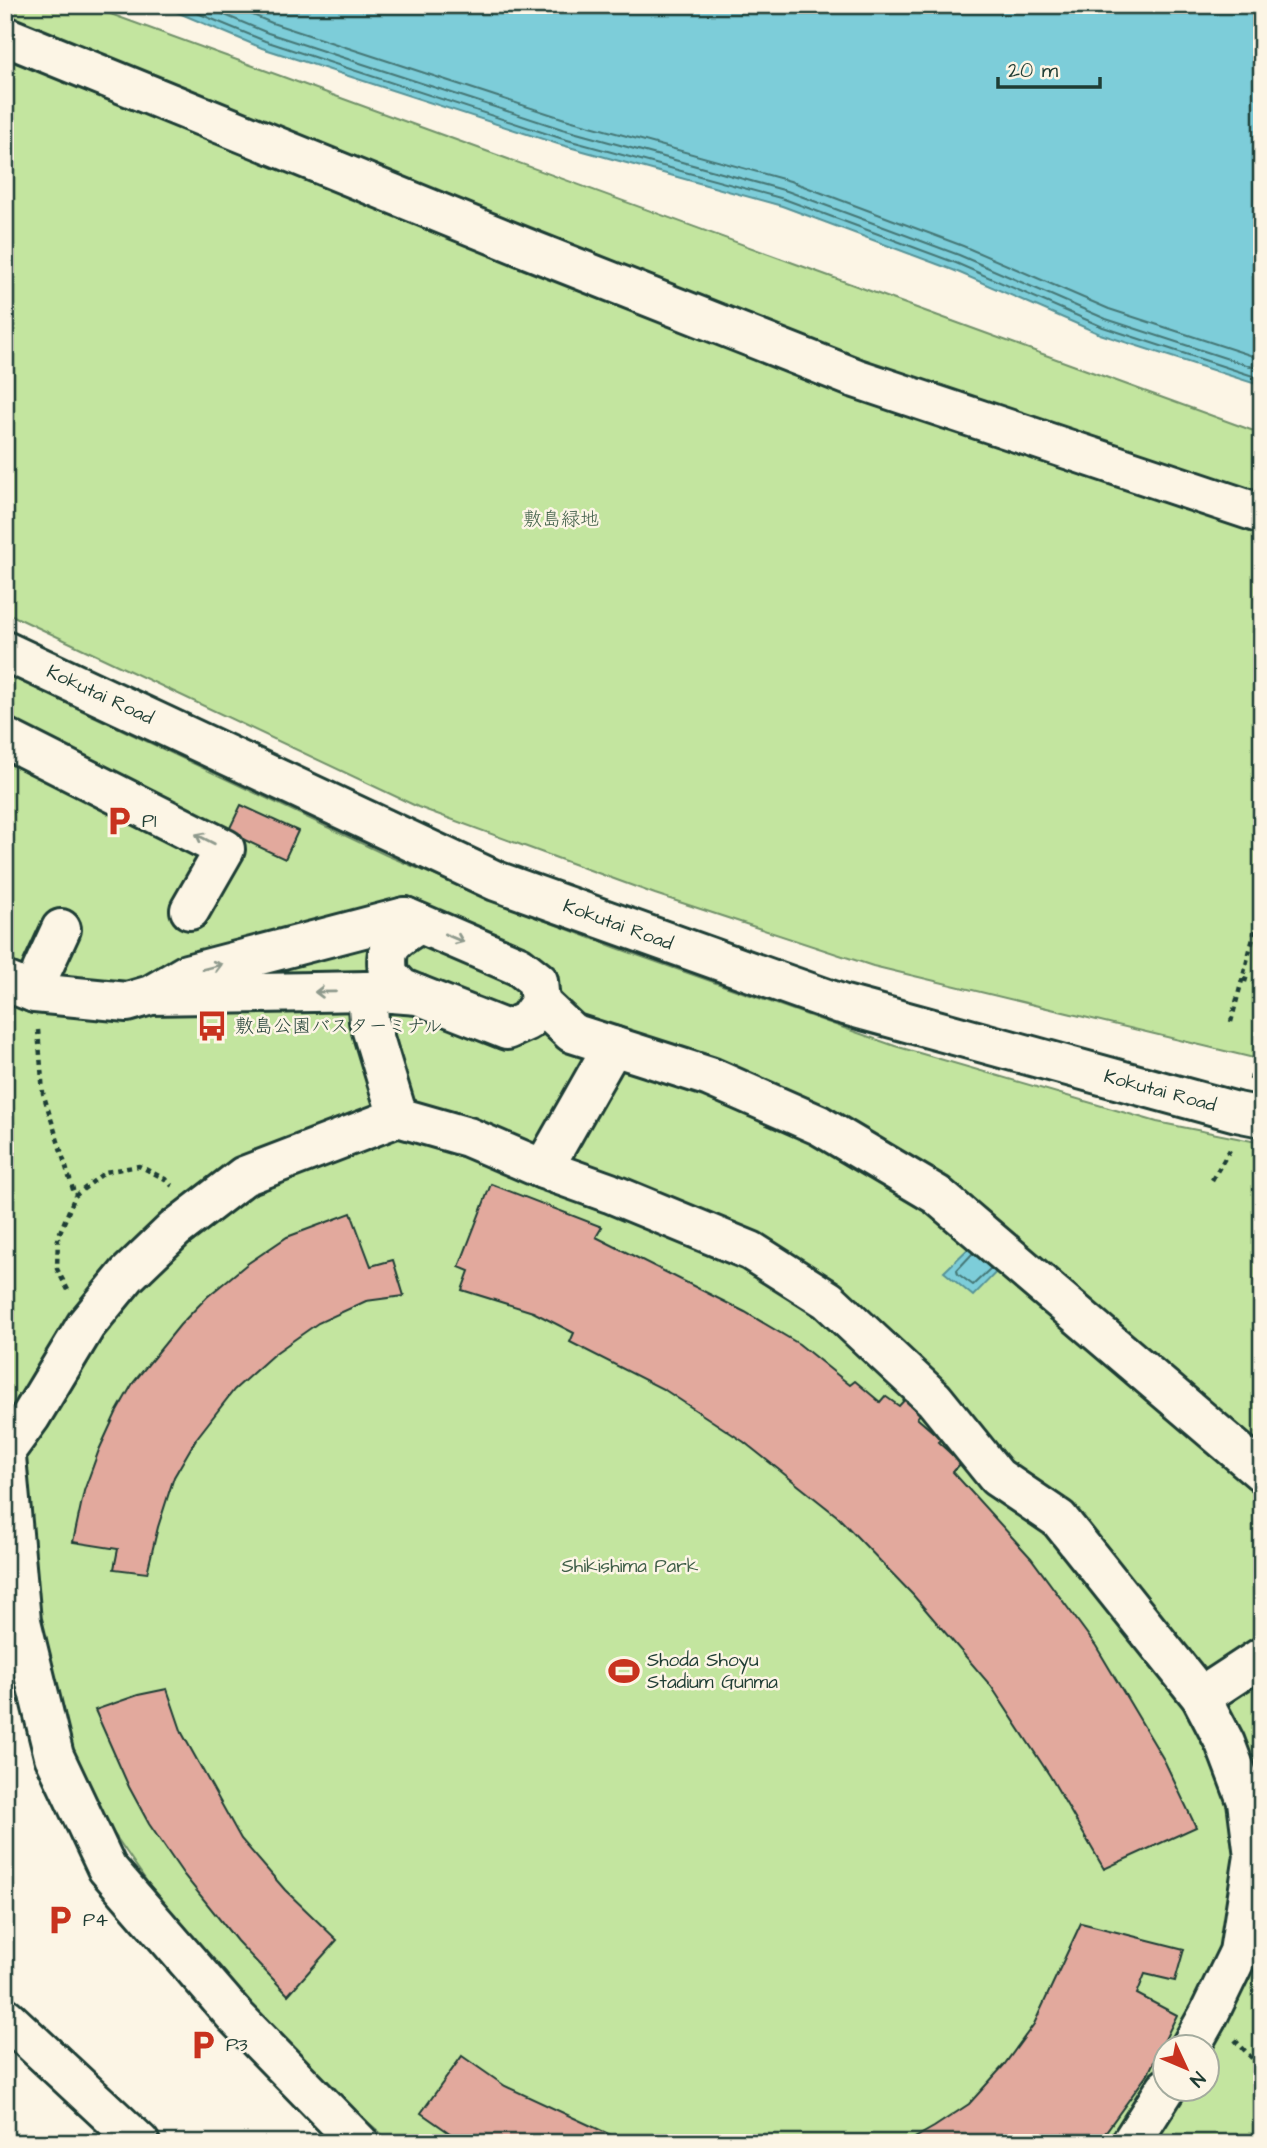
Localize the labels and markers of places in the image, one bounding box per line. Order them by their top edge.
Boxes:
parking icon: P1 [102,804,136,838]
place label: P1 [142,808,157,835]
bus stop icon: 敷島公園バスターミナル [195,1009,229,1043]
place label: 敷島公園バスターミナル [235,1013,443,1040]
place label: Shoda Shoyu Stadium Gunma [647,1647,778,1696]
sports icon: Shoda Shoyu Stadium Gunma [607,1654,641,1688]
parking icon: P4 [43,1903,77,1937]
place label: P4 [83,1907,108,1934]
parking icon: P3 [186,2028,220,2062]
place label: P3 [226,2032,248,2059]

